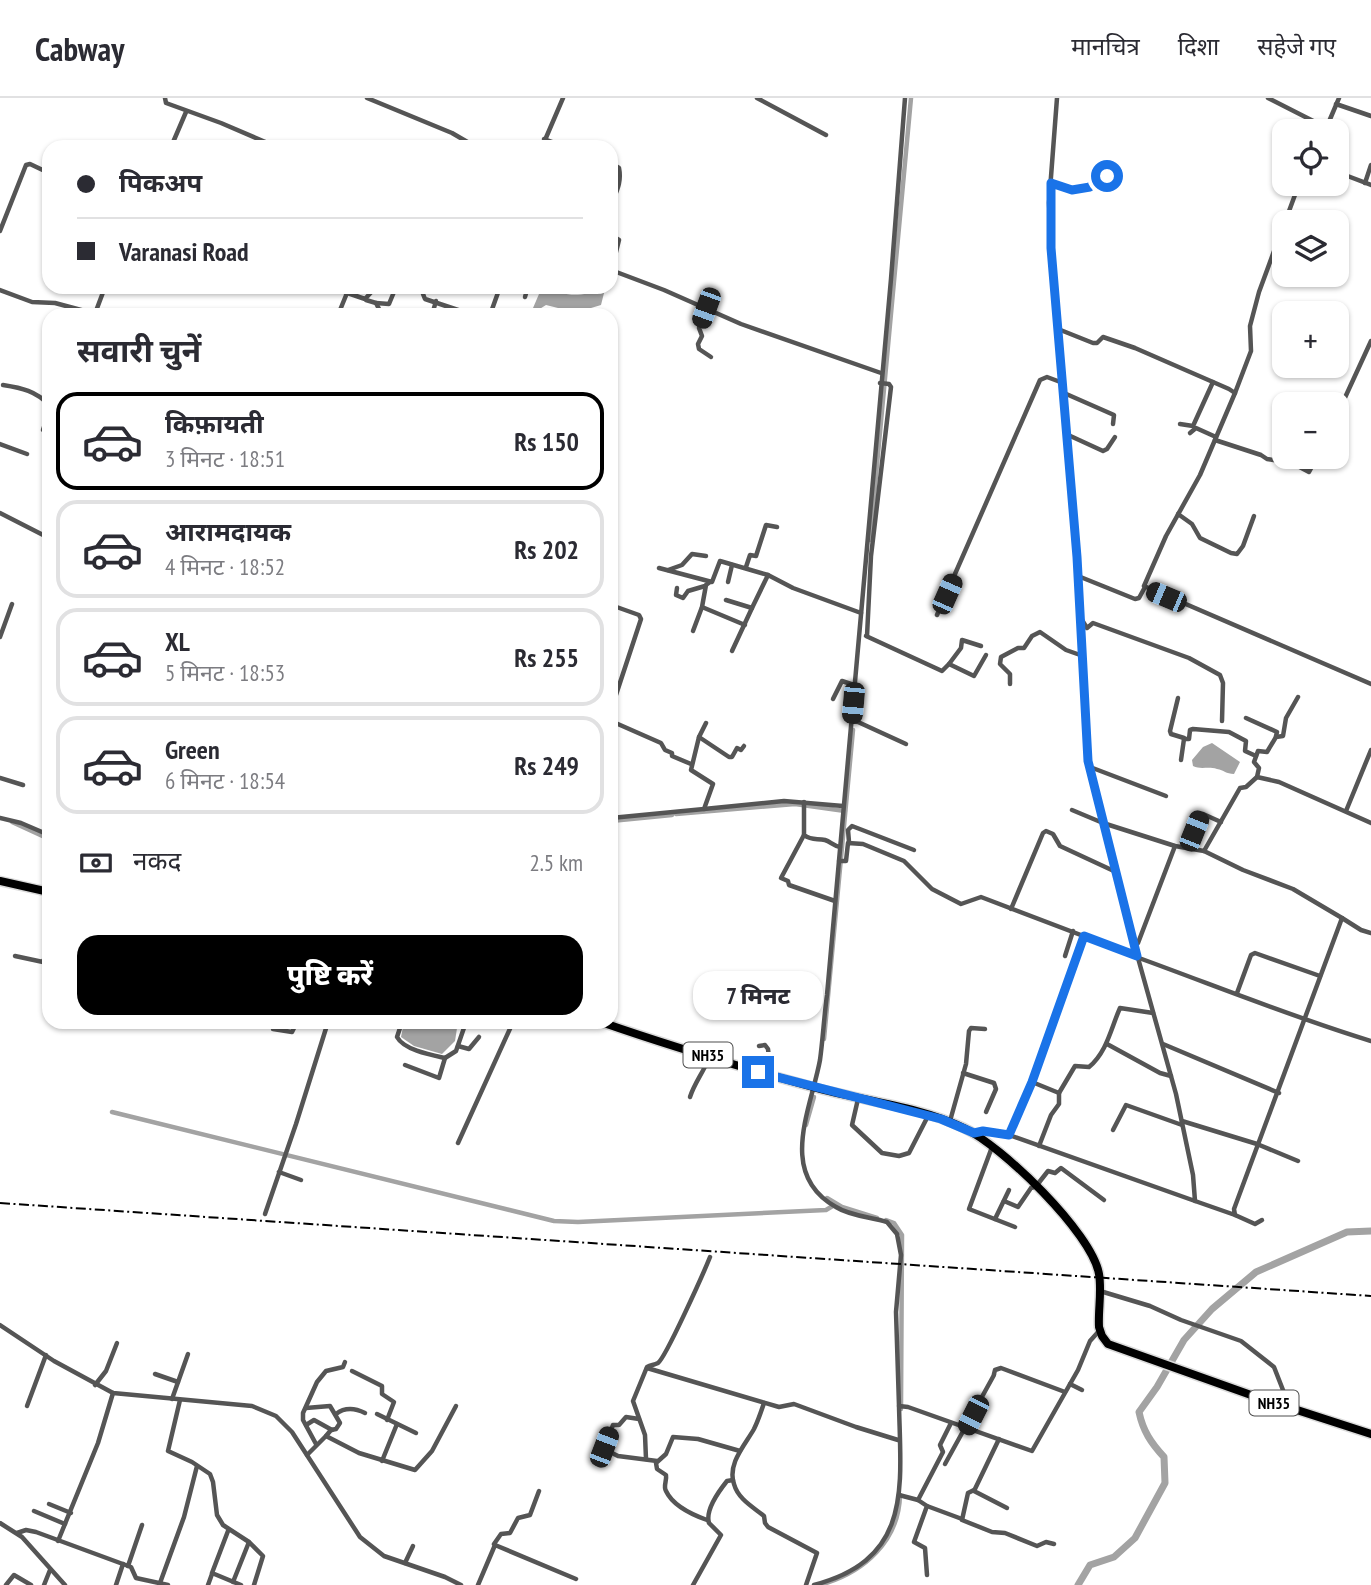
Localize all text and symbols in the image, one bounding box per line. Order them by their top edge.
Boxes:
text: Cabway [35,27,124,70]
text: मानचित्र [1071,31,1140,62]
text: दिशा [1178,31,1219,62]
text: सहेजे गए [1257,31,1336,62]
map controls [1272,119,1349,469]
button: locate [1272,119,1349,196]
route start [1091,160,1123,192]
text: पिकअप [119,166,202,199]
button: layers [1272,210,1349,287]
text: Varanasi Road [119,235,249,268]
car [689,285,724,331]
button: + [1272,301,1349,378]
text: सवारी चुनें [77,329,201,371]
button: − [1272,392,1349,469]
text: किफ़ायती [165,407,264,440]
icon: car [81,410,144,473]
text: Rs 150 [514,425,579,458]
text: 3 मिनट · 18:51 [165,444,285,473]
text: आरामदायक [165,515,291,548]
icon: car [81,518,144,581]
text: Rs 202 [514,533,579,566]
text: 4 मिनट · 18:52 [165,552,285,581]
car [929,571,966,617]
car [1143,579,1190,615]
text: XL [165,625,190,658]
icon: car [81,626,144,689]
text: Rs 255 [514,641,579,674]
text: 5 मिनट · 18:53 [165,658,285,687]
car [841,681,866,725]
text: Green [165,733,220,766]
icon: car [81,734,144,797]
text: Rs 249 [514,749,579,782]
text: 6 मिनट · 18:54 [165,766,285,795]
car [1177,808,1212,854]
icon: cash [77,844,115,882]
text: नकद [133,844,181,877]
text: 2.5 km [529,848,583,877]
button: पुष्टि करें [77,935,583,1015]
callout: 7 मिनट [693,970,823,1020]
text: 7 मिनट [726,981,790,1010]
road number: NH35 [684,1043,732,1068]
route end [742,1056,774,1088]
road number: NH35 [1250,1390,1298,1415]
car [955,1392,992,1438]
car [587,1424,622,1470]

